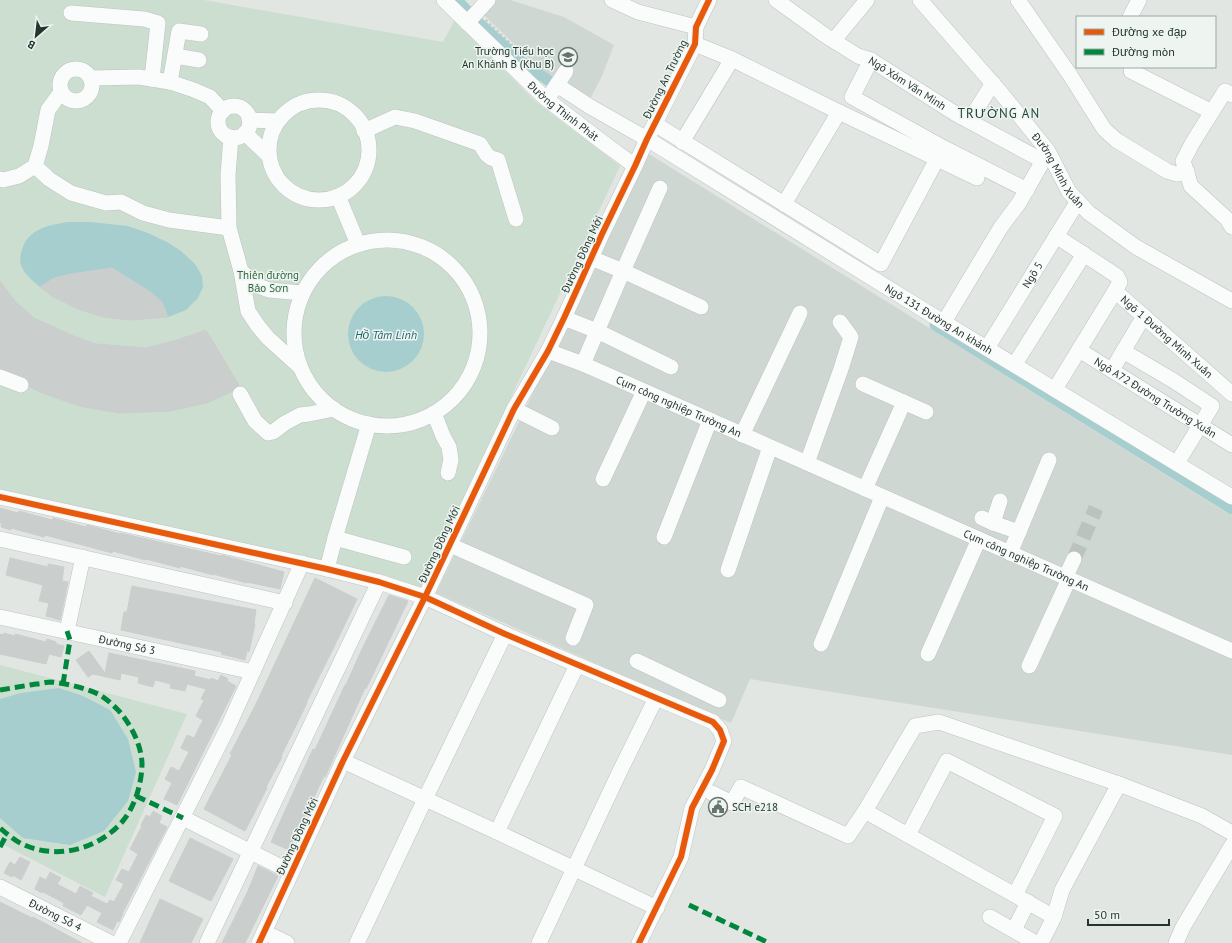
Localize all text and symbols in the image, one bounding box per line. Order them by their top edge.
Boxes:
north arrow [16,16,56,56]
legend [1076,16,1216,68]
text: Đường xe đạp [1111,24,1187,39]
text: B [25,37,37,53]
street label: Đường An Trường [639,37,690,122]
place label: Trường Tiểu học An Khánh B (Khu B) [462,44,554,71]
text: Đường mòn [1111,44,1175,59]
school or university icon: Trường Tiểu học An Khánh B (Khu B) [557,46,579,68]
street label: Ngõ Xóm Văn Minh [866,53,949,113]
street label: Đường Thịnh Phát [524,77,602,144]
district label: TRƯỜNG AN [958,105,1040,122]
street label: Đường Minh Xuân [1028,129,1087,211]
street label: Đường Đồng Mới [558,213,606,296]
street label: Ngõ 5 [1019,259,1046,291]
park label: Thiên đường Bảo Sơn [237,268,299,295]
street label: Ngõ 131 Đường An khánh [882,281,995,357]
street label: Ngõ 1 Đường Minh Xuân [1118,292,1216,381]
water label: Hồ Tâm Linh [355,327,417,342]
street label: Ngõ A72 Đường Trường Xuân [1092,354,1219,441]
street label: Cụm công nghiệp Trường An [614,372,744,440]
street label: Đường Đồng Mới [415,503,463,586]
street label: Cụm công nghiệp Trường An [961,526,1091,594]
street label: Đường Số 3 [97,631,157,658]
street label: Đường Đồng Mới [273,795,321,878]
public building icon: SCH e218 [707,796,729,818]
place label: SCH e218 [732,800,778,814]
street label: Đường Số 4 [26,895,84,934]
scale bar [1088,901,1169,927]
text: 50 m [1094,907,1120,922]

